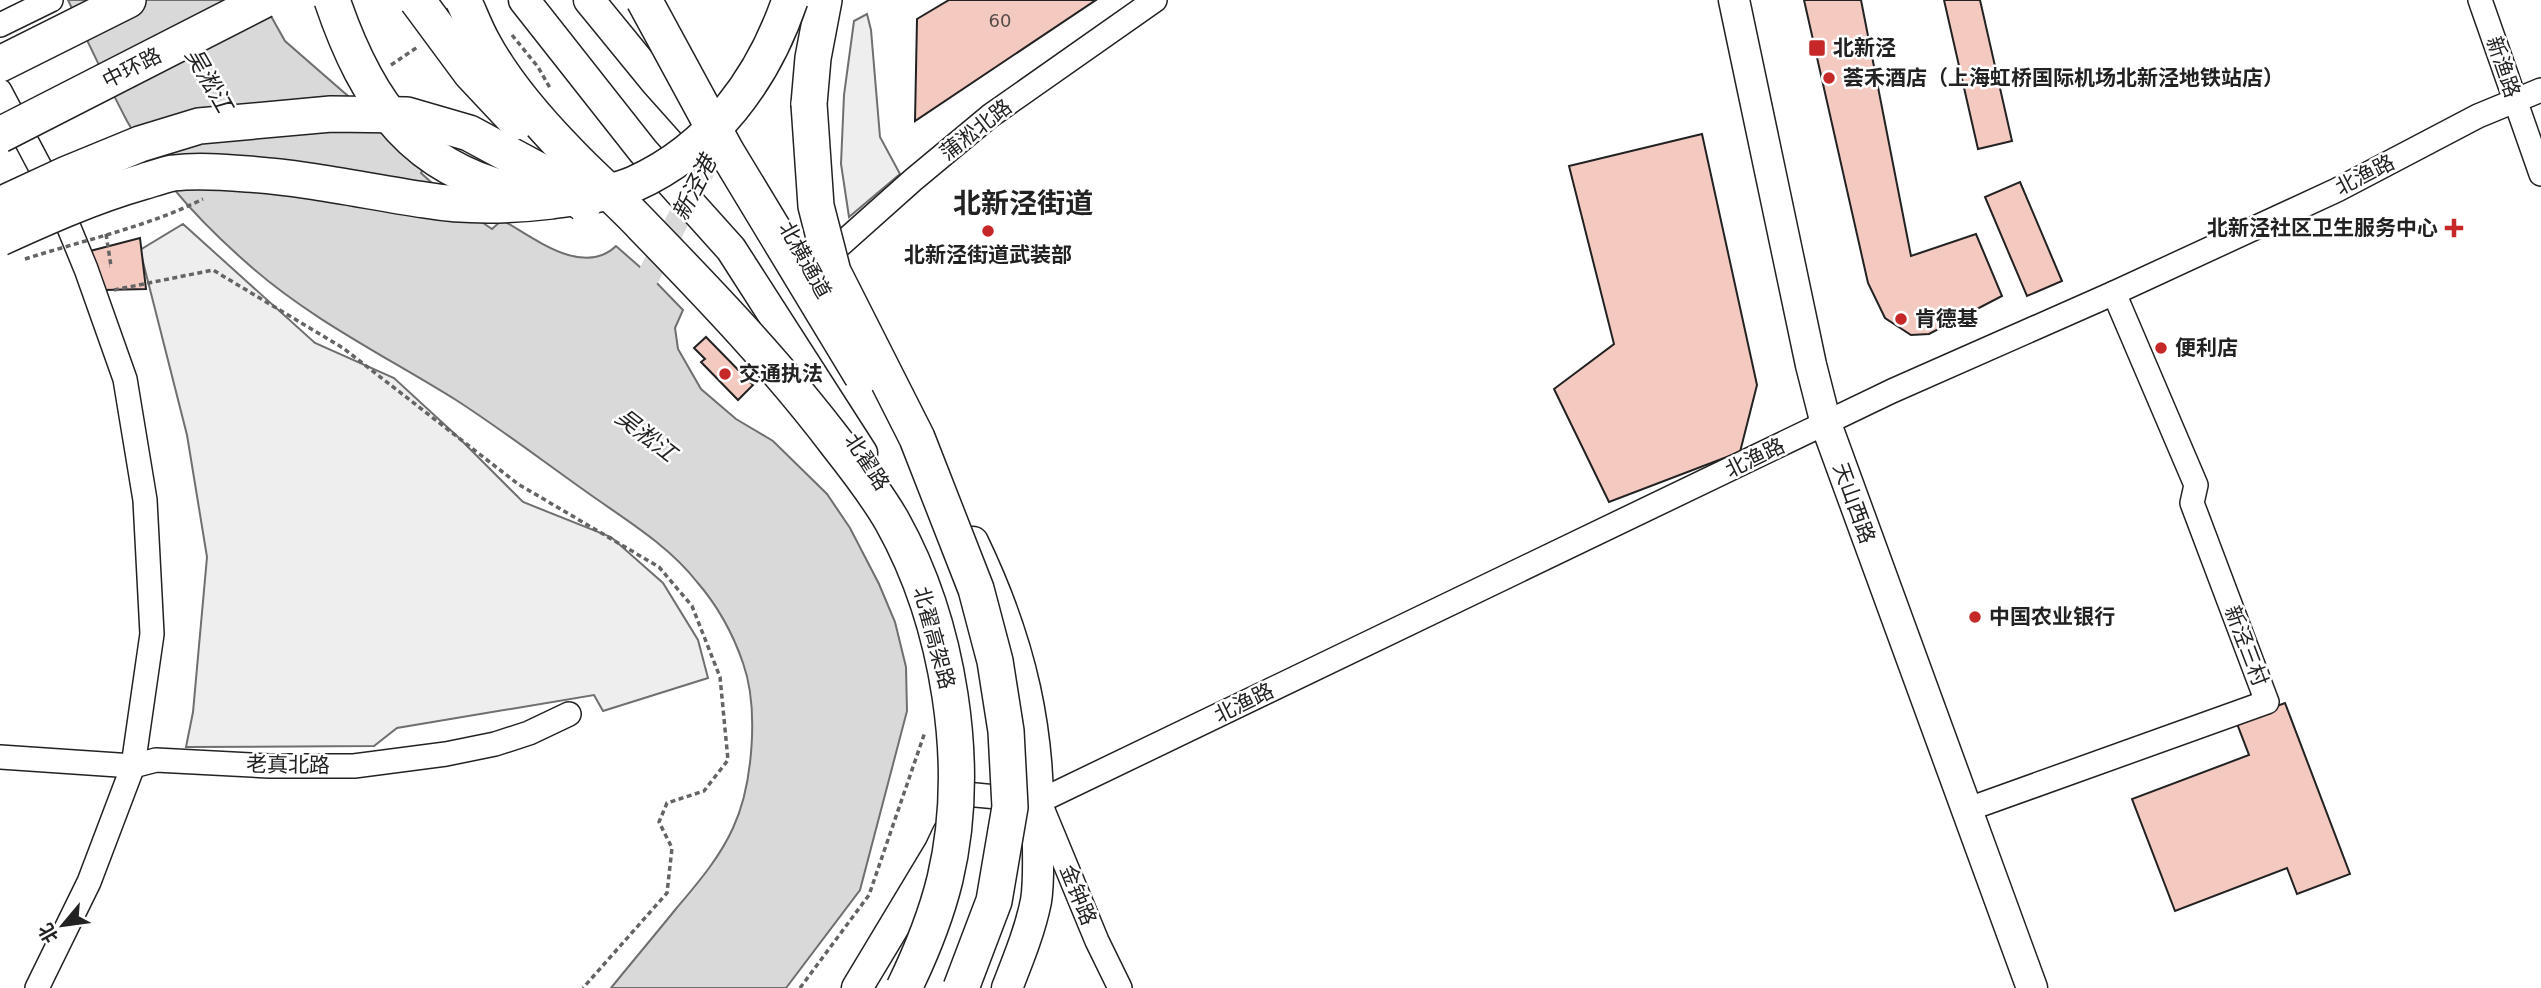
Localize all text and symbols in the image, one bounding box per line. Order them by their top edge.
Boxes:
house number: 60 [989,10,1011,31]
street label: 新渔路 [2481,33,2525,101]
place label: 北新泾 [1833,36,1896,60]
marker: 北新泾 [1807,38,1827,58]
street label: 中环路 [98,43,166,93]
water label: 吴淞江 [180,44,239,119]
place label: 荟禾酒店（上海虹桥国际机场北新泾地铁站店） [1843,66,2284,90]
marker: 荟禾酒店（上海虹桥国际机场北新泾地铁站店） [1821,70,1837,86]
street label: 蒲淞北路 [936,95,1016,165]
water label: 新泾港 [667,149,723,225]
street label: 北渔路 [2331,150,2399,200]
district label: 北新泾街道 [953,187,1093,220]
place label: 北新泾社区卫生服务中心 [2207,216,2438,240]
street label: 北横通道 [774,217,836,303]
marker: 北新泾社区卫生服务中心 [2444,218,2464,238]
marker: 北新泾街道武装部 [980,223,996,239]
place label: 北新泾街道武装部 [904,243,1072,267]
place label: 肯德基 [1915,307,1978,331]
marker: 肯德基 [1893,311,1909,327]
place label: 便利店 [2175,336,2238,360]
marker: 便利店 [2153,340,2169,356]
place label: 交通执法 [739,362,823,386]
marker: 交通执法 [717,366,733,382]
water label: 吴淞江 [611,404,684,468]
street label: 北翟路 [840,429,894,495]
street label: 北渔路 [1721,433,1789,483]
street label: 天山西路 [1828,459,1880,547]
street label: 北翟高架路 [909,584,959,692]
street label: 新泾三村 [2220,602,2272,690]
place label: 中国农业银行 [1989,605,2115,629]
marker: 中国农业银行 [1967,609,1983,625]
street label: 北渔路 [1210,678,1278,728]
street label: 老真北路 [246,752,330,778]
street label: 金钟路 [1055,861,1101,929]
north arrow [28,890,98,960]
text: 北 [34,920,62,947]

